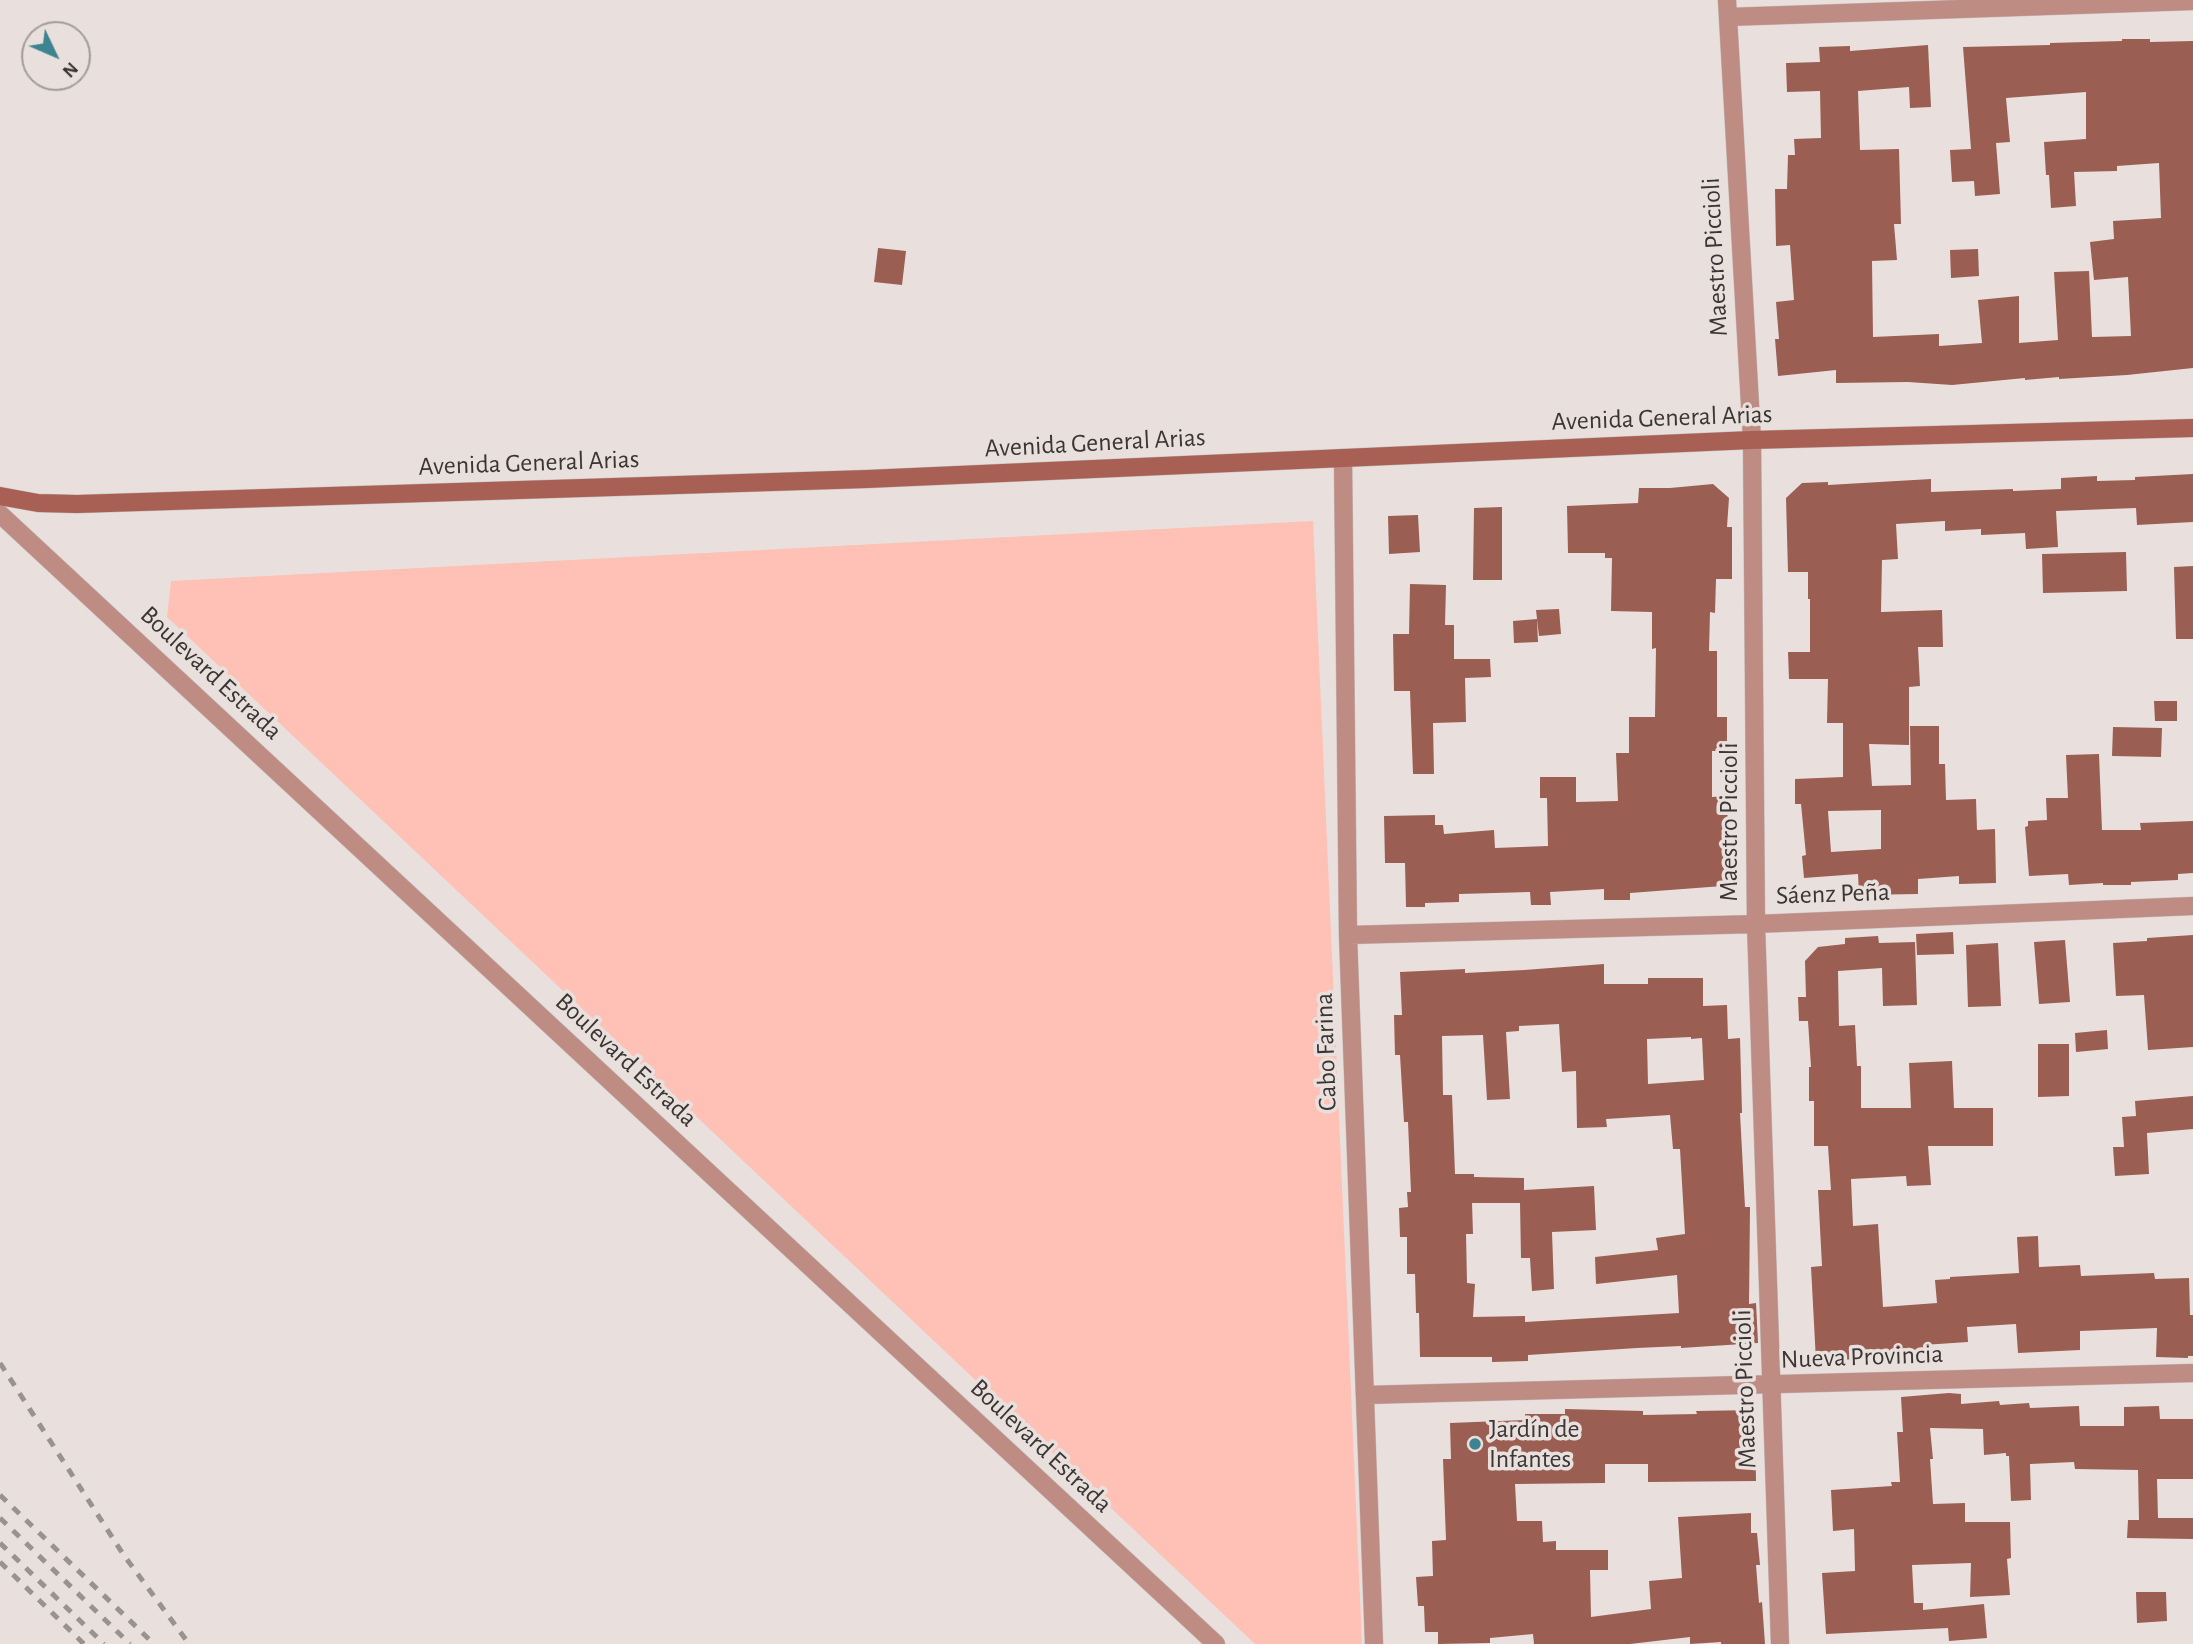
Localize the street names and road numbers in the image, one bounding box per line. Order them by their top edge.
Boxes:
street label: Maestro Piccioli [1695,177,1735,337]
street label: Avenida General Arias [1551,399,1773,437]
street label: Avenida General Arias [984,422,1206,464]
street label: Avenida General Arias [418,444,640,482]
street label: Boulevard Estrada [134,599,288,747]
street label: Maestro Piccioli [1713,742,1745,902]
street label: Sáenz Peña [1775,876,1891,912]
street label: Boulevard Estrada [549,986,703,1134]
street label: Cabo Farina [1308,992,1344,1112]
street label: Maestro Piccioli [1727,1309,1763,1469]
street label: Nueva Provincia [1780,1339,1944,1375]
street label: Boulevard Estrada [964,1372,1118,1520]

